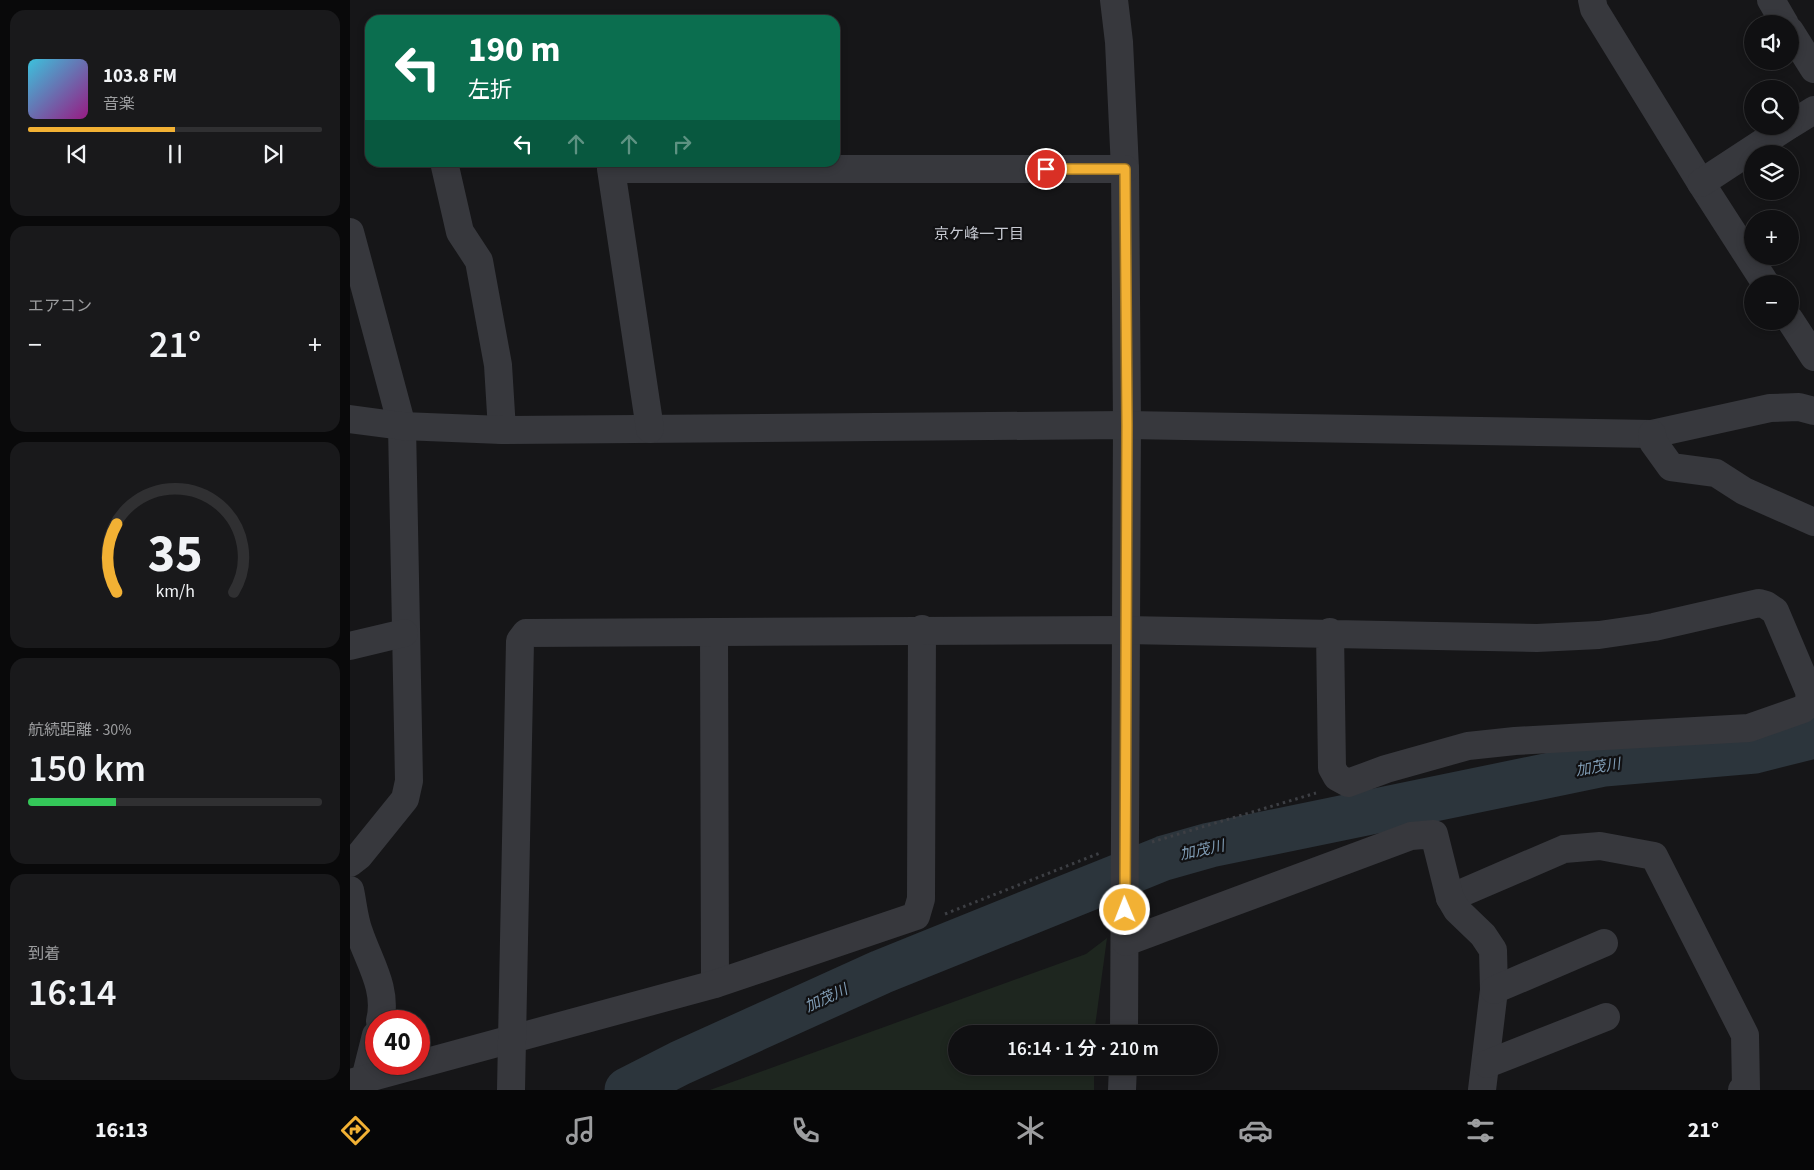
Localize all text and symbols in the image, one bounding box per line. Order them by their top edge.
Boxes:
map controls [1744,15,1799,330]
button: sound [1744,15,1799,70]
text: 190 m [468,25,560,75]
icon: left [385,35,450,100]
text: 103.8 FM [103,63,177,90]
text: 左折 [468,74,512,106]
button: search [1744,80,1799,135]
text: 音楽 [103,93,135,115]
icon: left [509,130,537,158]
icon: ahead [562,130,590,158]
icon: ahead [615,130,643,158]
icon: right [668,130,696,158]
icon: previous [63,140,91,168]
icon: pause [161,140,189,168]
icon: next [259,140,287,168]
button: layers [1744,145,1799,200]
pin [1025,148,1067,190]
icon: arrive [1032,155,1060,183]
button: + [1744,210,1799,265]
district label: 京ケ峰一丁目 [934,224,1024,245]
button: − [1744,275,1799,330]
text: エアコン [28,295,92,317]
text: 21° [149,318,201,372]
text: − [28,325,42,365]
text: + [308,325,322,365]
text: 35 [148,518,202,592]
text: km/h [155,579,195,604]
text: 航続距離 · 30% [28,719,131,741]
text: 150 km [28,742,146,796]
water label: 加茂川 [1574,753,1624,781]
water label: 加茂川 [1178,835,1228,865]
position arrow [1098,883,1150,935]
text: 到着 [28,943,60,965]
text: 16:14 [28,966,116,1020]
water label: 加茂川 [801,979,853,1017]
speed limit sign: 40 [365,1010,430,1075]
text: 16:14 · 1 分 · 210 m [1007,1036,1159,1063]
icon: directions [338,1113,373,1148]
icon: music [563,1113,598,1148]
icon: phone [788,1113,823,1148]
icon: climate [1013,1113,1048,1148]
icon: car [1238,1113,1273,1148]
icon: filters [1463,1113,1498,1148]
text: 16:13 [95,1114,148,1146]
text: 21° [1688,1114,1719,1146]

